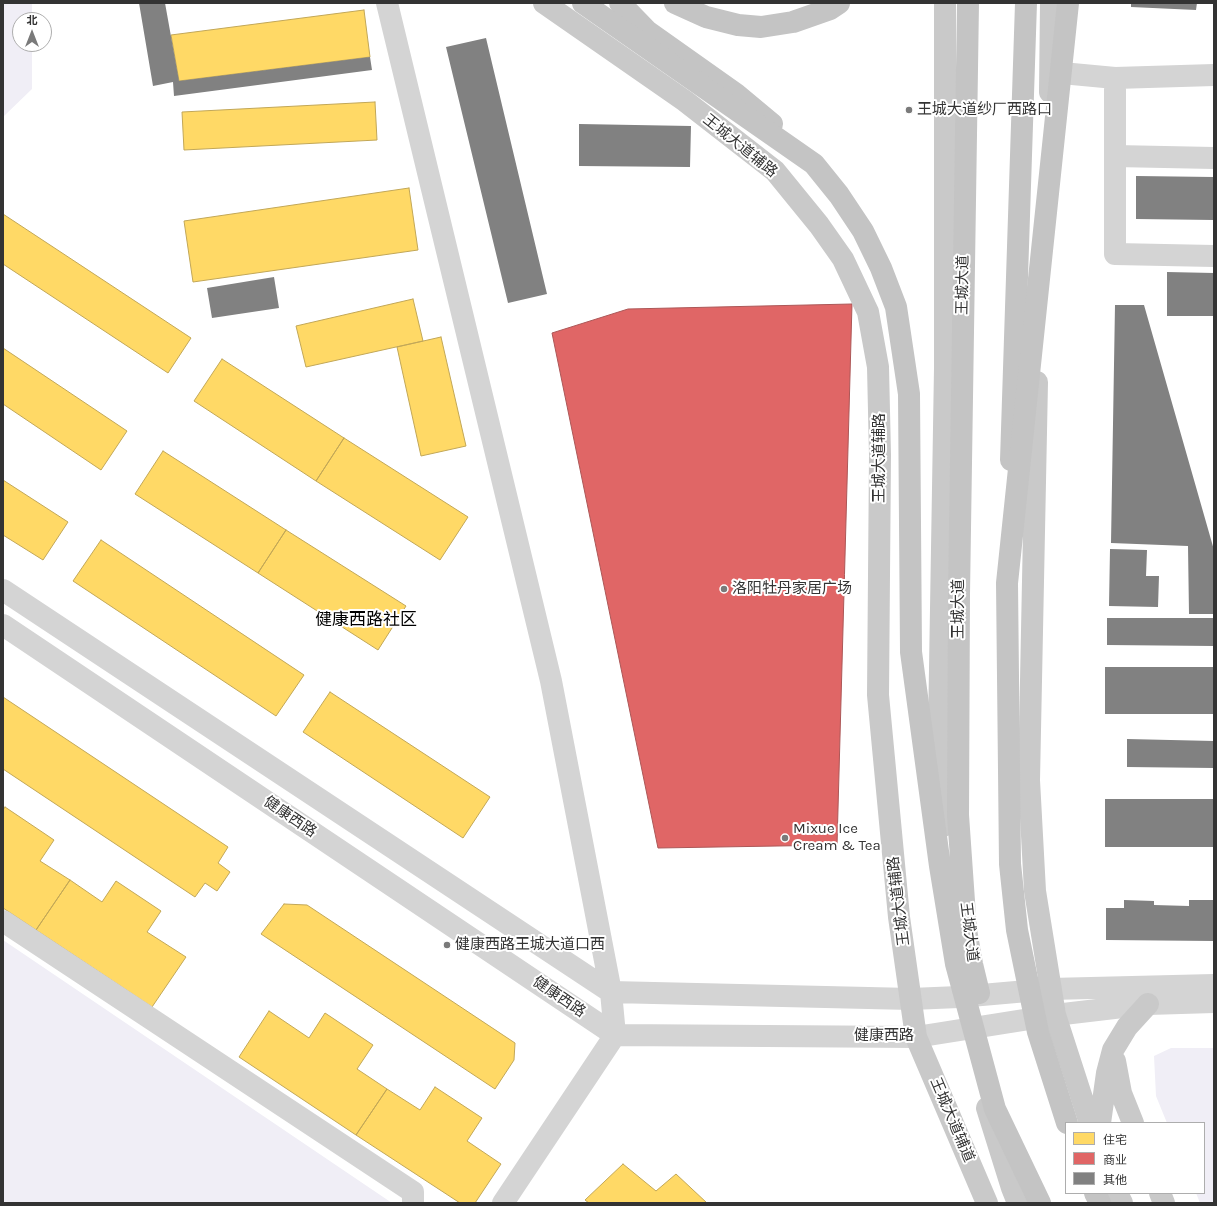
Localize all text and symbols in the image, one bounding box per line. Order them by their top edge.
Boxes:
north arrow [12,12,52,52]
text: 北 [27,14,38,27]
place label: 王城大道纱厂西路口 [917,101,1052,119]
marker: 王城大道纱厂西路口 [904,105,914,115]
street label: 王城大道辅路 [699,111,781,181]
street label: 王城大道 [953,255,973,315]
street label: 王城大道辅路 [871,413,889,503]
street label: 王城大道 [950,579,968,639]
place label: 洛阳牡丹家居广场 [732,580,852,598]
marker: 洛阳牡丹家居广场 [719,584,729,594]
district label: 健康西路社区 [315,610,417,630]
street label: 健康西路 [260,793,320,841]
place label: Mixue Ice Cream & Tea [793,820,881,855]
marker: Mixue Ice Cream & Tea [780,833,790,843]
street label: 王城大道辅路 [885,855,913,947]
street label: 王城大道 [956,901,982,963]
place label: 健康西路王城大道口西 [455,936,605,954]
marker: 健康西路王城大道口西 [442,940,452,950]
street label: 健康西路 [529,973,589,1021]
street label: 健康西路 [854,1027,914,1045]
street label: 王城大道辅道 [926,1075,978,1165]
legend [1065,1122,1205,1194]
text: 住宅 [1103,1133,1127,1147]
text: 商业 [1103,1153,1127,1167]
text: 其他 [1103,1173,1127,1187]

